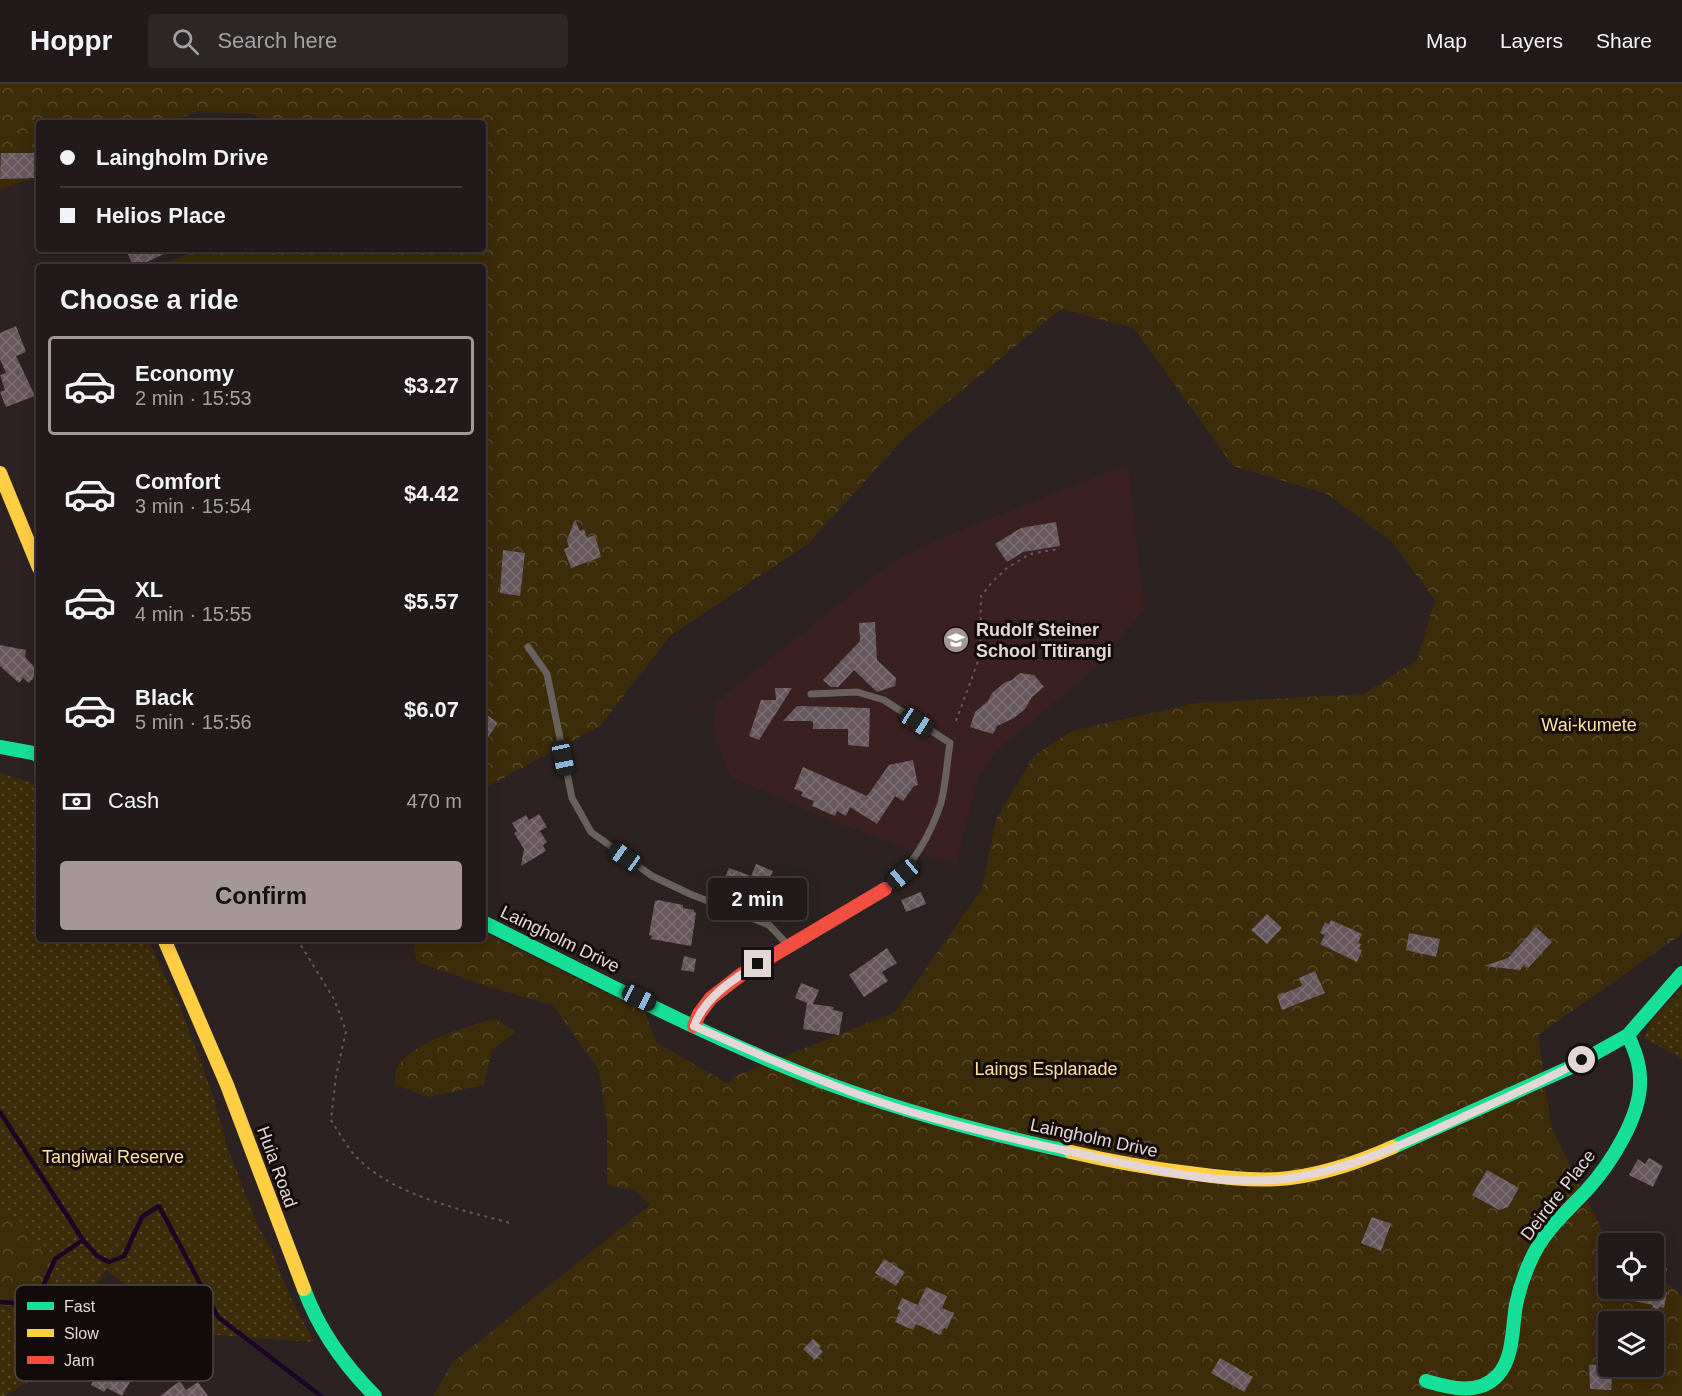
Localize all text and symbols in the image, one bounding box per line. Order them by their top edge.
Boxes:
search box [148,14,568,68]
text: Hoppr [30,25,112,56]
icon: search [169,25,202,58]
text: Search here [217,28,337,53]
text: Map [1426,29,1467,52]
text: Layers [1500,29,1563,52]
text: Share [1596,29,1652,52]
text: Laingholm Drive [96,145,268,170]
text: Helios Place [96,203,226,228]
text: Choose a ride [60,285,239,315]
icon: car [63,359,117,413]
text: Economy [135,361,234,386]
text: $3.27 [404,373,459,398]
text: 2 min · 15:53 [135,387,252,409]
icon: car [63,467,117,521]
text: Comfort [135,469,221,494]
text: $4.42 [404,481,459,506]
text: 3 min · 15:54 [135,495,252,517]
icon: car [63,575,117,629]
text: XL [135,577,163,602]
text: $5.57 [404,589,459,614]
text: 4 min · 15:55 [135,603,252,625]
place label: Rudolf Steiner School Titirangi [976,620,1112,661]
school or university icon: Rudolf Steiner School Titirangi [941,625,971,655]
icon: car [63,683,117,737]
text: Black [135,685,194,710]
text: $6.07 [404,697,459,722]
car [897,705,937,739]
text: 5 min · 15:56 [135,711,252,733]
park label: Wai-kumete [1541,715,1637,735]
car [550,739,576,777]
icon: cash [60,785,93,818]
text: Cash [108,788,159,813]
text: 470 m [406,790,462,812]
car [605,839,645,875]
car [883,856,923,892]
button: Confirm [60,861,462,930]
callout: 2 min [708,877,807,919]
text: 2 min [731,888,784,910]
street label: Laingholm Drive [497,902,623,976]
route end [744,950,771,977]
car [619,982,659,1014]
route start [1568,1046,1595,1073]
park label: Laings Esplanade [974,1059,1118,1079]
street label: Laingholm Drive [1028,1115,1160,1161]
street label: Huia Road [253,1124,301,1210]
street label: Deirdre Place [1517,1146,1599,1244]
park label: Tangiwai Reserve [42,1147,184,1167]
map controls [1598,1233,1664,1377]
button: locate [1598,1233,1664,1299]
legend [15,1285,213,1381]
text: Fast [64,1298,96,1315]
button: layers [1598,1311,1664,1377]
text: Slow [64,1325,99,1342]
text: Jam [64,1352,94,1369]

